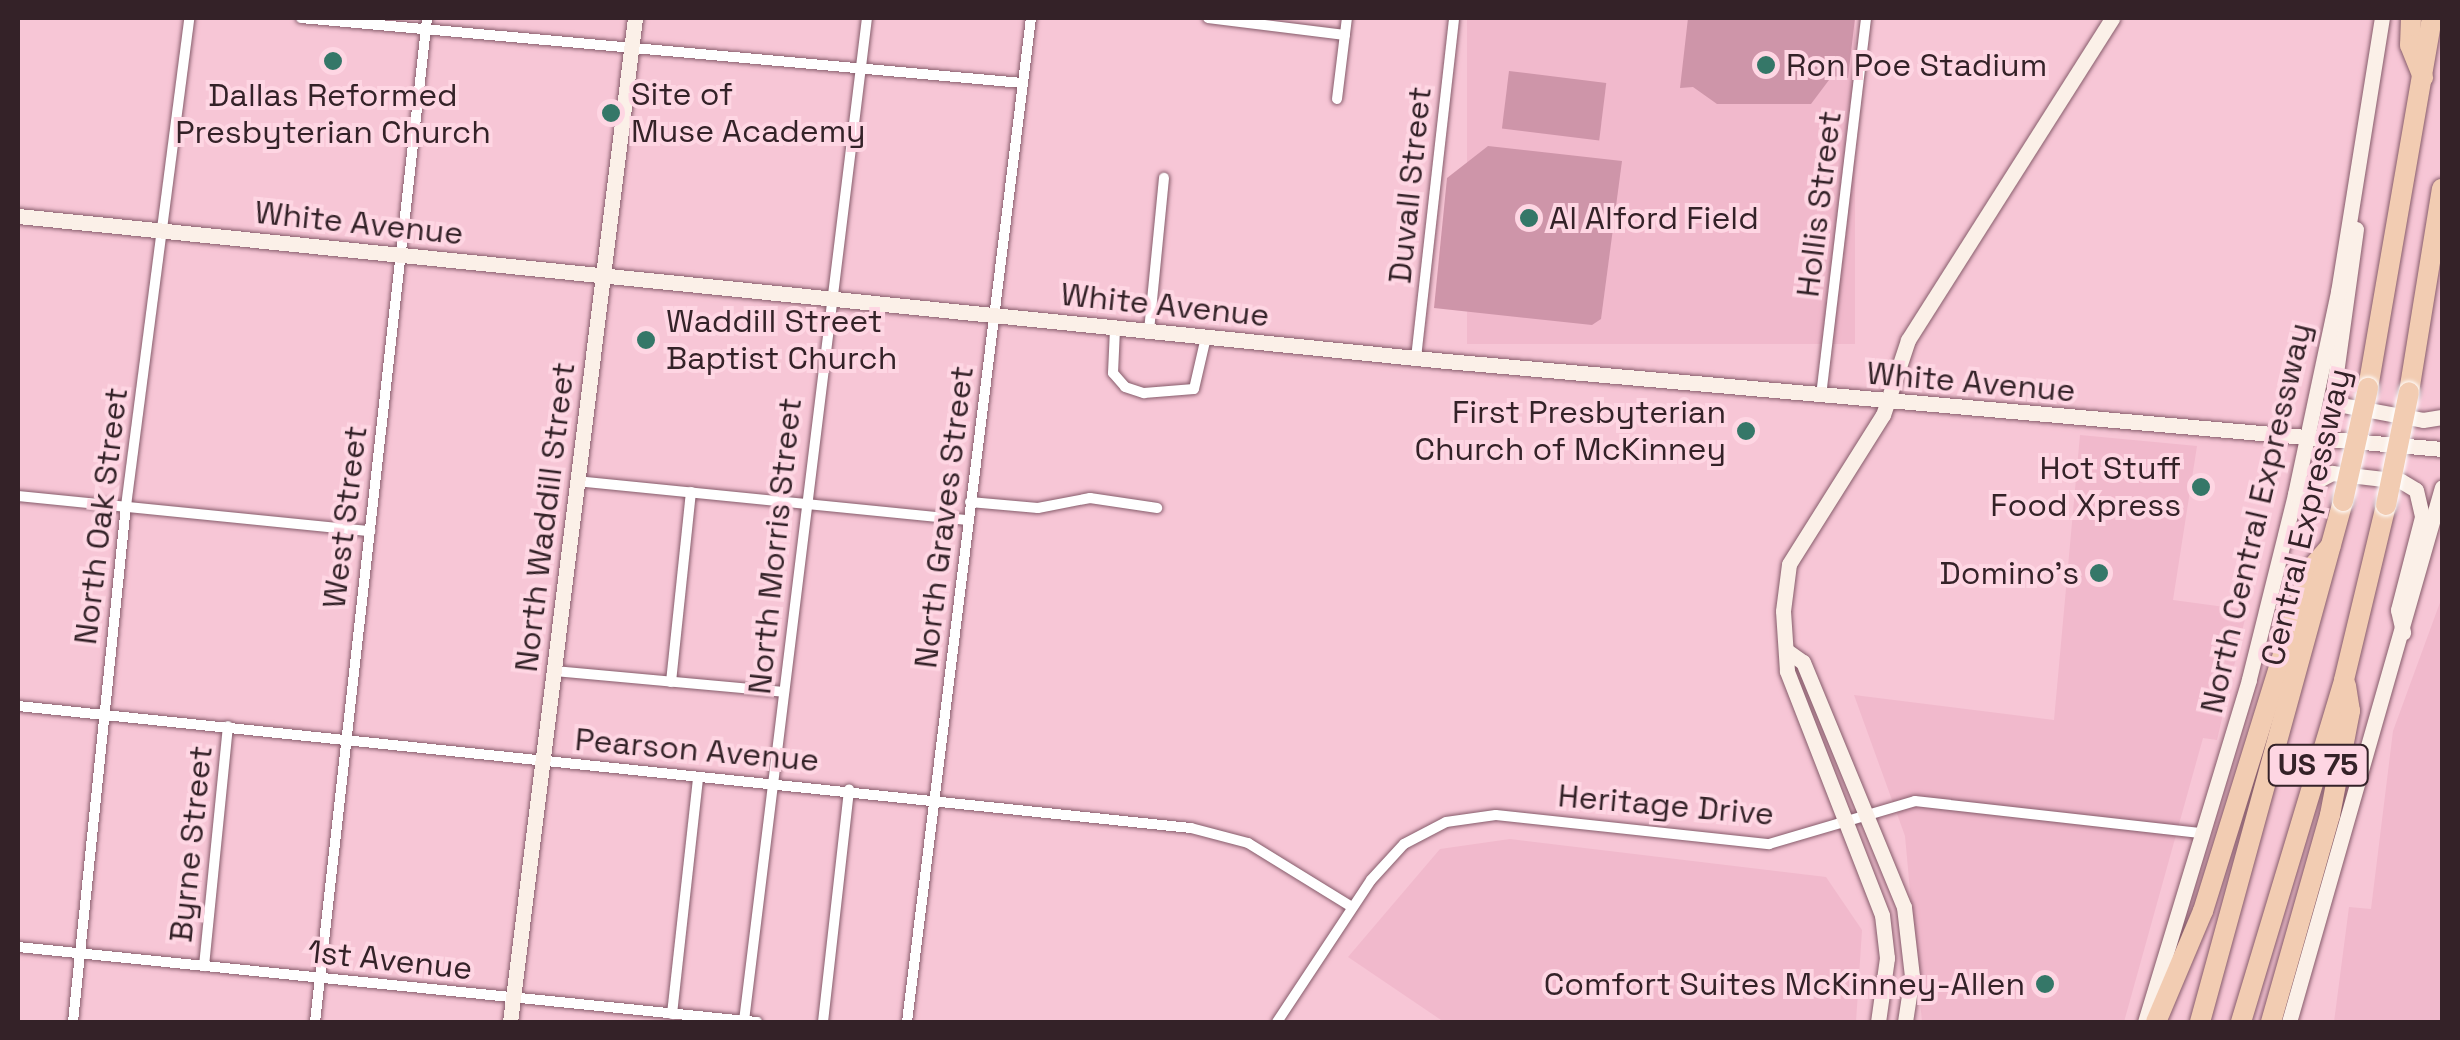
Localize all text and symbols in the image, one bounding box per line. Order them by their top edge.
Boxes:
place label: Ron Poe Stadium [1786,46,2047,84]
marker: Dallas Reformed Presbyterian Church [322,50,344,72]
marker: Ron Poe Stadium [1755,54,1777,76]
place label: Site of Muse Academy [631,76,866,151]
place label: Dallas Reformed Presbyterian Church [175,77,491,152]
street label: Duvall Street [1381,85,1439,285]
marker: Site of Muse Academy [600,102,622,124]
street label: Hollis Street [1789,109,1849,299]
street label: White Avenue [253,193,465,253]
place label: Al Alford Field [1549,199,1759,237]
marker: Al Alford Field [1518,207,1540,229]
street label: White Avenue [1059,275,1271,335]
place label: Waddill Street Baptist Church [666,303,897,378]
street label: North Central Expressway [2192,319,2320,717]
marker: Waddill Street Baptist Church [635,329,657,351]
street label: White Avenue [1865,354,2077,410]
street label: North Waddill Street [507,360,583,674]
street label: North Graves Street [906,364,982,670]
street label: Central Expressway [2253,365,2359,669]
street label: North Oak Street [66,385,136,647]
place label: First Presbyterian Church of McKinney [1415,394,1726,469]
street label: North Morris Street [740,396,810,696]
marker: First Presbyterian Church of McKinney [1735,420,1757,442]
street label: West Street [315,423,375,611]
place label: Hot Stuff Food Xpress [1990,450,2181,525]
marker: Hot Stuff Food Xpress [2190,476,2212,498]
place label: Domino's [1940,554,2079,592]
marker: Domino's [2088,562,2110,584]
street label: Pearson Avenue [573,720,821,780]
road number: US 75 [2266,740,2370,790]
street label: Byrne Street [162,744,220,944]
street label: Heritage Drive [1556,776,1776,834]
street label: 1st Avenue [306,932,474,988]
place label: Comfort Suites McKinney-Allen [1544,965,2025,1003]
marker: Comfort Suites McKinney-Allen [2034,973,2056,995]

